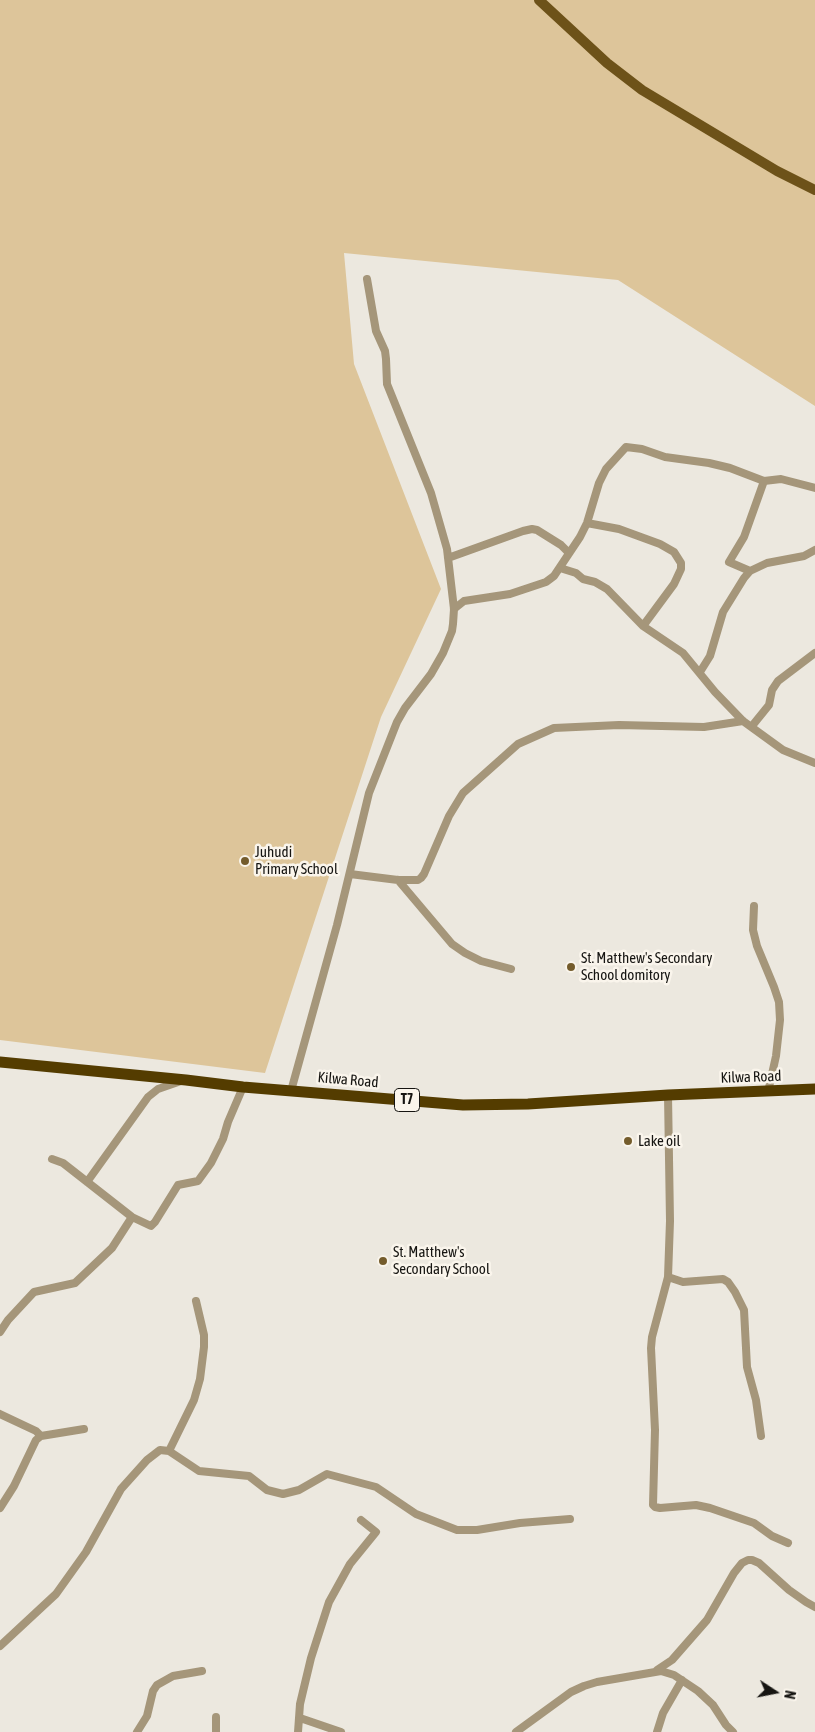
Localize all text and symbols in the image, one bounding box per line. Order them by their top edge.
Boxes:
place label: Juhudi Primary School [255,843,338,878]
marker: Juhudi Primary School [239,855,251,867]
place label: St. Matthew's Secondary School domitory [581,949,712,984]
marker: St. Matthew's Secondary School domitory [565,961,577,973]
street label: Kilwa Road [720,1067,782,1087]
street label: Kilwa Road [317,1068,379,1092]
road number: T7 [394,1088,420,1112]
place label: Lake oil [638,1132,680,1150]
marker: Lake oil [622,1135,634,1147]
place label: St. Matthew's Secondary School [393,1243,490,1278]
marker: St. Matthew's Secondary School [377,1255,389,1267]
north arrow [750,1667,800,1717]
text: N [781,1689,798,1700]

